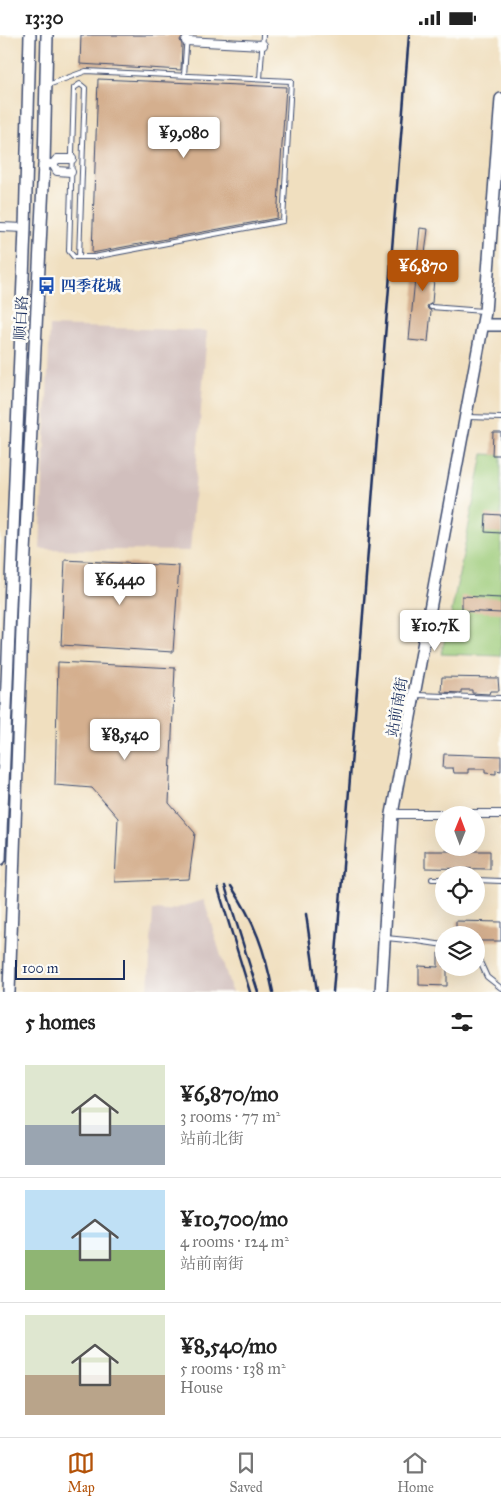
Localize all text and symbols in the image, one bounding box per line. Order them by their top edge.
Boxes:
text: 13:30 [25,6,64,29]
pin: ¥9,080 [143,117,225,159]
text: ¥9,080 [159,123,209,142]
pin: ¥6,870 [382,249,464,292]
text: ¥6,870 [398,256,448,275]
bus stop icon: 四季花城 [37,276,57,296]
place label: 四季花城 [61,277,121,295]
street label: 顺白路 [11,295,31,341]
pin: ¥6,440 [79,563,161,606]
text: ¥6,440 [95,570,145,589]
pin: ¥10.7K [394,609,476,652]
text: ¥10.7K [411,616,459,635]
street label: 站前南街 [383,676,411,738]
pin: ¥8,540 [84,719,166,761]
text: ¥8,540 [101,725,149,744]
north arrow [435,806,485,856]
map controls [435,806,485,976]
button: locate [435,866,485,916]
button: layers [435,926,485,976]
scale bar [15,957,125,980]
text: 100 m [22,960,59,977]
icon: filters [448,1008,476,1036]
text: 5 homes [25,1009,96,1035]
text: ¥6,870/mo [180,1081,279,1107]
icon: home [65,1085,125,1145]
text: 3 rooms · 77 m² [180,1107,280,1126]
text: 站前北街 [180,1129,244,1148]
text: ¥10,700/mo [180,1206,288,1232]
icon: home [65,1210,125,1270]
text: 4 rooms · 124 m² [180,1232,289,1251]
text: 站前南街 [180,1254,244,1273]
text: ¥8,540/mo [180,1333,277,1359]
icon: home [65,1335,125,1395]
text: 5 rooms · 138 m² [180,1359,286,1378]
text: House [180,1378,223,1397]
tab: Map [67,1449,95,1496]
tab: Saved [230,1449,263,1496]
tab: Home [397,1449,434,1496]

